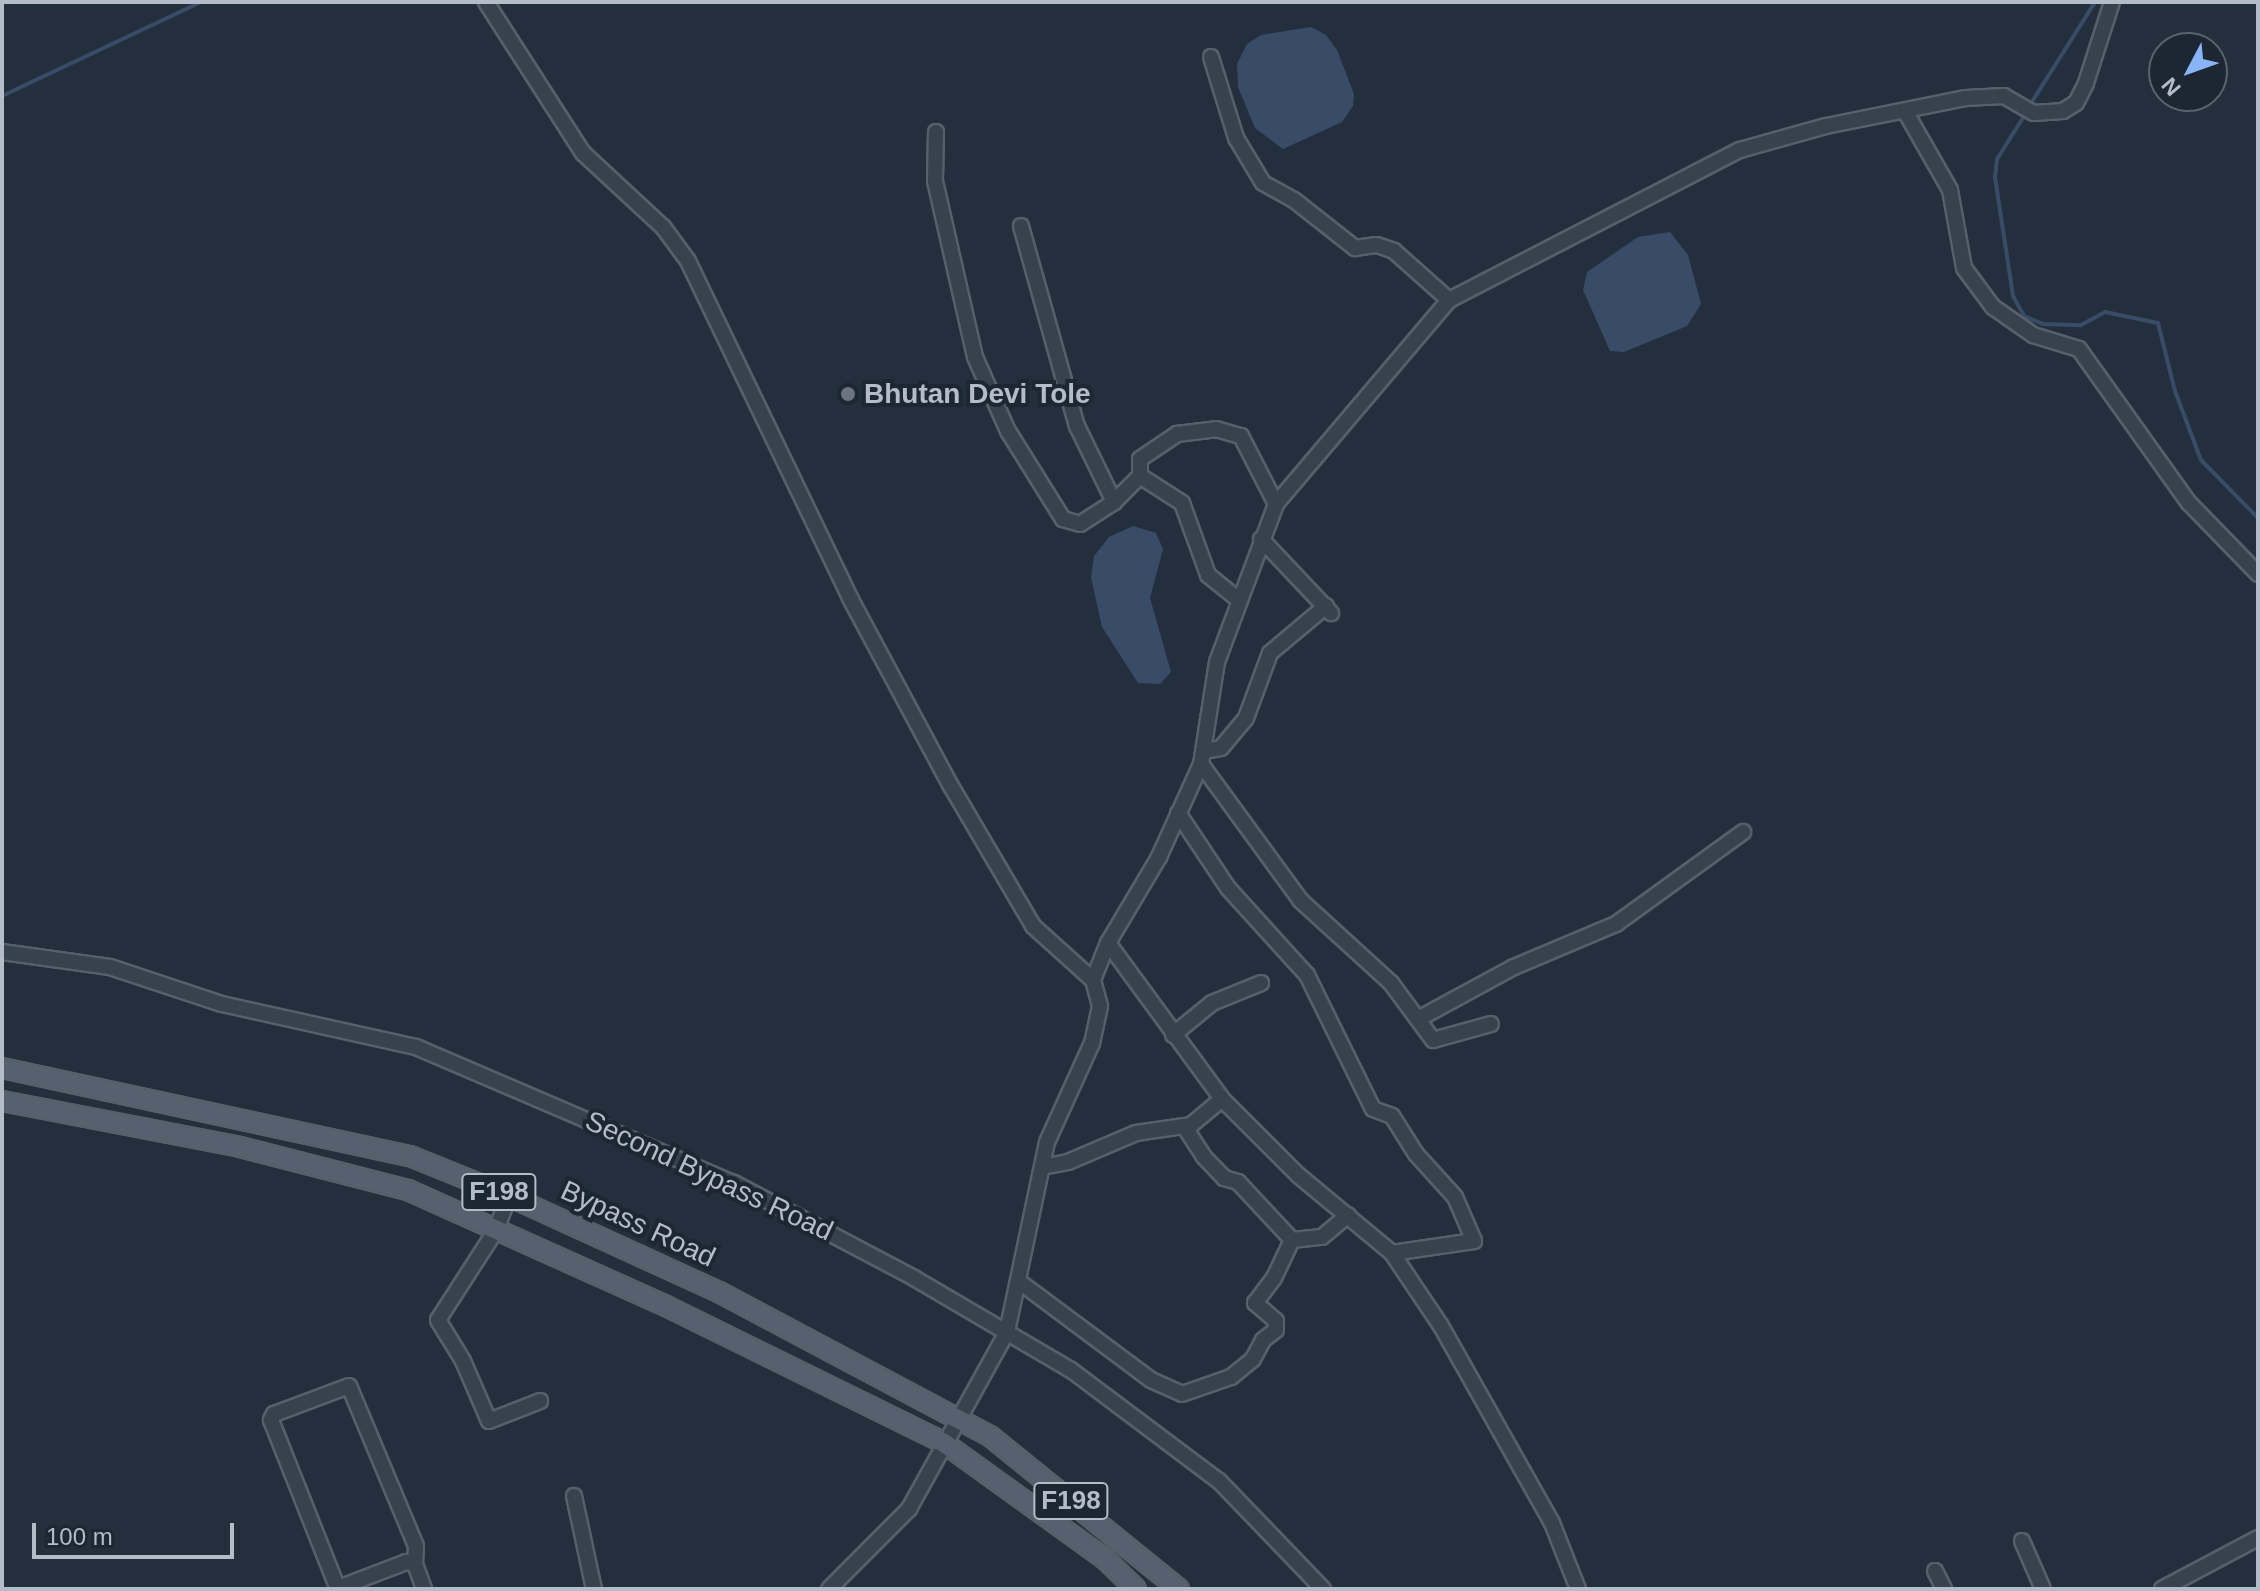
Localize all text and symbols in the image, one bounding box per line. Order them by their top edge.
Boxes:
north arrow [2148,32,2228,112]
text: N [2156,73,2186,101]
place label: Bhutan Devi Tole [864,377,1091,411]
marker: Bhutan Devi Tole [839,385,857,403]
street label: Second Bypass Road [580,1104,838,1248]
road number: F198 [461,1170,537,1214]
street label: Bypass Road [555,1174,721,1274]
road number: F198 [1033,1479,1109,1523]
scale bar [36,1507,238,1557]
text: 100 m [46,1523,113,1550]

